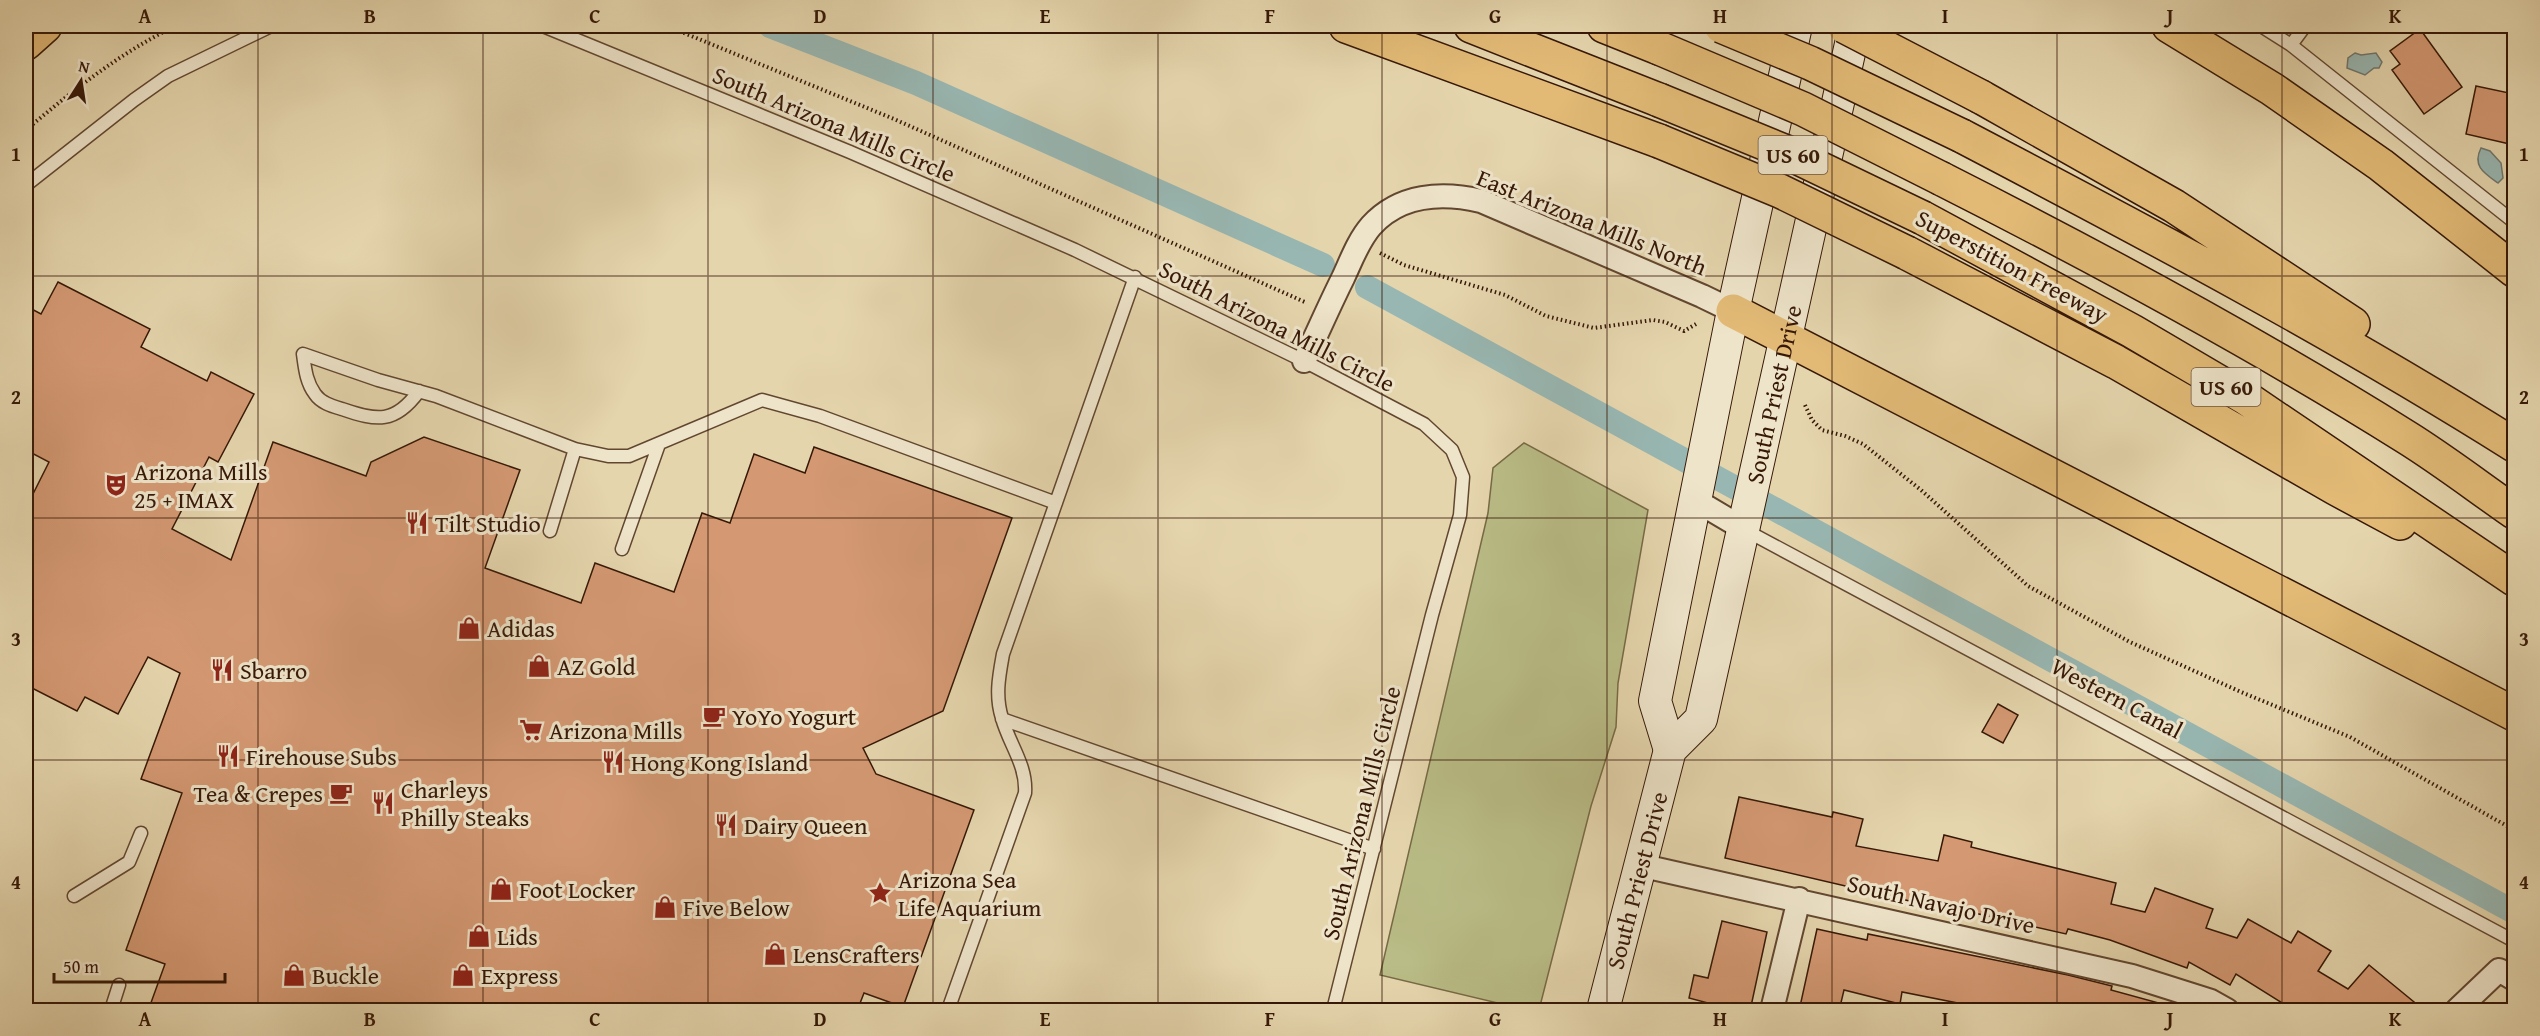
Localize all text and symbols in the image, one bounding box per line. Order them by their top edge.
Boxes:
text: A [139,1,152,30]
text: B [364,1,376,30]
text: C [589,1,601,30]
text: D [813,1,827,30]
text: E [1040,1,1051,30]
text: F [1265,1,1275,30]
text: G [1489,1,1501,30]
text: H [1713,1,1727,30]
text: I [1942,1,1948,30]
text: J [2164,1,2174,30]
text: K [2389,1,2402,30]
north arrow [51,51,111,111]
text: N [76,53,92,79]
street label: South Arizona Mills Circle [707,57,961,191]
road number: US 60 [1758,136,1828,174]
text: 1 [11,139,21,168]
text: 1 [2519,139,2529,168]
street label: East Arizona Mills North [1472,160,1713,284]
street label: Superstition Freeway [1910,200,2115,332]
street label: South Arizona Mills Circle [1153,251,1401,401]
street label: South Priest Drive [1736,302,1810,487]
road number: US 60 [2192,368,2260,406]
text: 2 [11,382,21,411]
text: 2 [2519,382,2529,411]
place label: Arizona Mills 25 + IMAX [134,454,267,517]
theatre icon: Arizona Mills 25 + IMAX [103,472,129,498]
place label: Tilt Studio [435,506,541,541]
restaurant icon: Tilt Studio [404,510,430,536]
place label: Adidas [487,611,555,646]
shop icon: Adidas [456,615,482,641]
text: 3 [11,624,21,653]
text: 3 [2519,624,2529,653]
place label: AZ Gold [557,649,636,684]
street label: Western Canal [2045,649,2189,748]
place label: Sbarro [240,653,307,688]
shop icon: AZ Gold [526,653,552,679]
restaurant icon: Sbarro [209,657,235,683]
street label: South Arizona Mills Circle [1313,682,1409,944]
place label: YoYo Yogurt [732,699,857,734]
cafe icon: YoYo Yogurt [701,703,727,729]
place label: Arizona Mills [549,713,682,748]
supermarket icon: Arizona Mills [518,717,544,743]
place label: Firehouse Subs [246,739,397,774]
restaurant icon: Firehouse Subs [215,743,241,769]
place label: Hong Kong Island [631,745,808,780]
restaurant icon: Hong Kong Island [600,749,626,775]
place label: Charleys Philly Steaks [401,772,529,835]
place label: Tea & Crepes [194,776,323,811]
cafe icon: Tea & Crepes [328,780,354,806]
street label: South Priest Drive [1597,788,1676,973]
restaurant icon: Charleys Philly Steaks [370,790,396,816]
place label: Dairy Queen [744,808,868,843]
restaurant icon: Dairy Queen [713,812,739,838]
place label: Arizona Sea Life Aquarium [898,862,1042,925]
street label: South Navajo Drive [1844,865,2038,943]
text: 4 [11,867,21,896]
text: 4 [2519,867,2529,896]
place label: Foot Locker [519,872,635,907]
shop icon: Foot Locker [488,876,514,902]
place icon: Arizona Sea Life Aquarium [867,880,893,906]
place label: Five Below [683,890,790,925]
shop icon: Five Below [652,894,678,920]
place label: Lids [497,919,538,954]
shop icon: Lids [466,923,492,949]
place label: LensCrafters [793,937,920,972]
shop icon: LensCrafters [762,941,788,967]
scale bar [54,946,225,984]
text: 50 m [63,953,99,980]
place label: Buckle [312,958,379,993]
place label: Express [481,958,558,993]
shop icon: Buckle [281,962,307,988]
shop icon: Express [450,962,476,988]
text: A [139,1004,152,1033]
text: B [364,1004,376,1033]
text: C [589,1004,601,1033]
text: D [813,1004,827,1033]
text: E [1040,1004,1051,1033]
text: F [1265,1004,1275,1033]
text: G [1489,1004,1501,1033]
text: H [1713,1004,1727,1033]
text: I [1942,1004,1948,1033]
text: J [2164,1004,2174,1033]
text: K [2389,1004,2402,1033]

